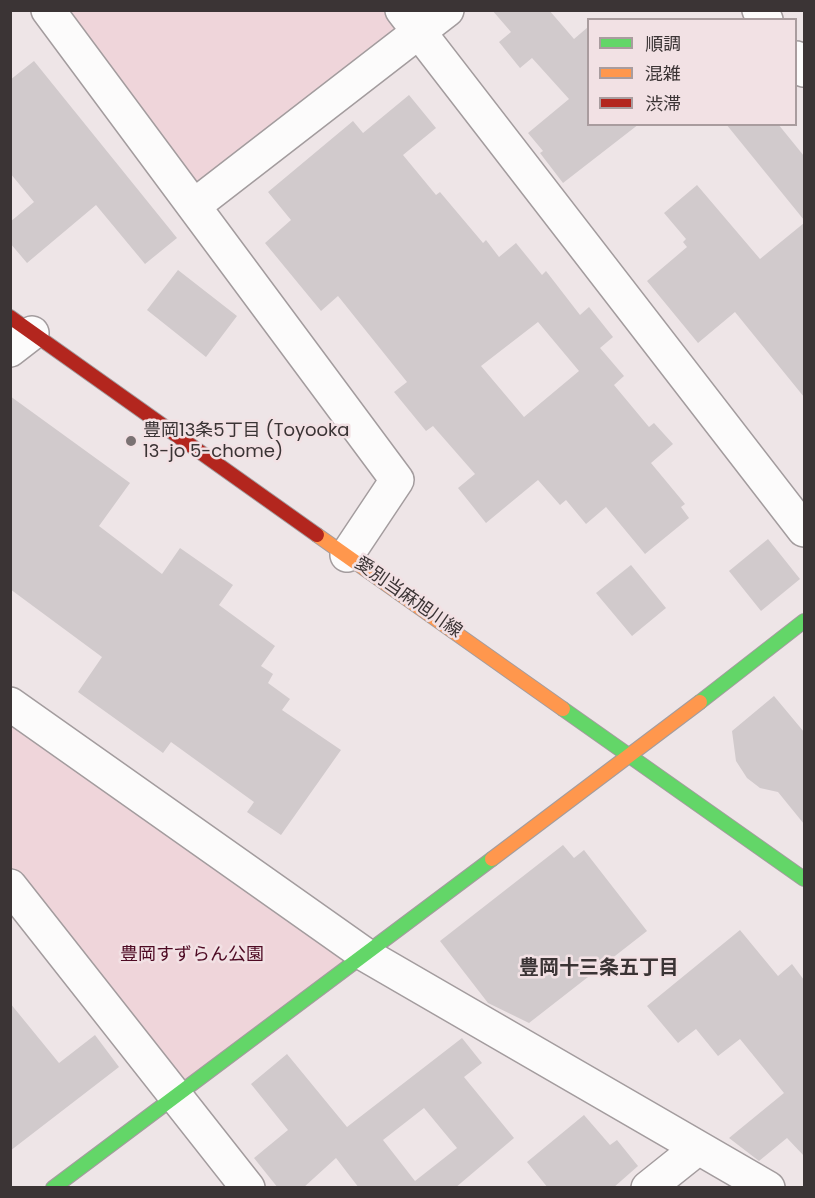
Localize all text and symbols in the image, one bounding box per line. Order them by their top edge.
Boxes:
legend [587,18,797,126]
text: 順調 [645,31,681,56]
text: 混雑 [645,61,681,86]
text: 渋滞 [645,91,681,116]
place label: 豊岡13条5丁目 (Toyooka 13-jo 5-chome) [143,420,350,462]
marker: 豊岡13条5丁目 (Toyooka 13-jo 5-chome) [124,434,138,448]
street label: 愛別当麻旭川線 [350,553,466,643]
park label: 豊岡すずらん公園 [120,944,264,966]
district label: 豊岡十三条五丁目 [519,957,679,981]

